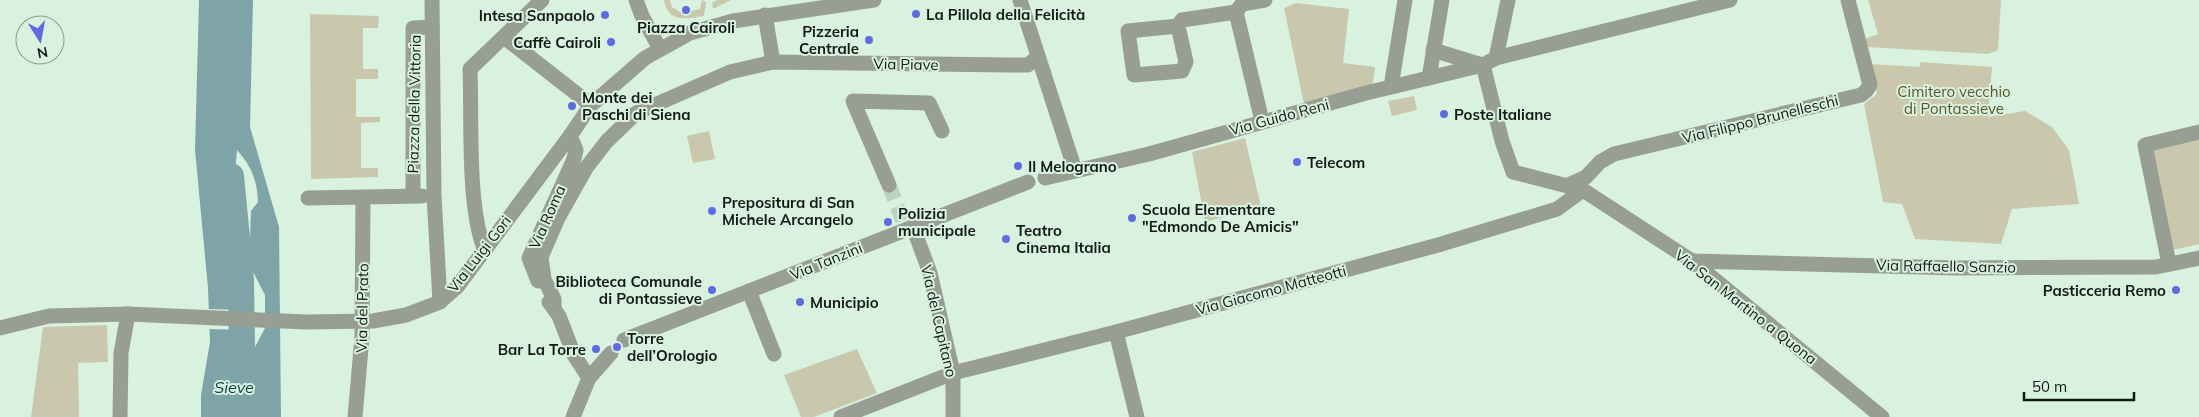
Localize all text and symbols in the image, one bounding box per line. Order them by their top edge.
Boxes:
marker: Piazza Cairoli [680,4,692,16]
place label: La Pillola della Felicità [926,5,1085,24]
place label: Intesa Sanpaolo [479,6,595,25]
marker: La Pillola della Felicità [910,8,922,20]
marker: Intesa Sanpaolo [599,9,611,21]
north arrow [15,15,65,65]
place label: Piazza Cairoli [637,18,735,37]
place label: Pizzeria Centrale [799,22,859,58]
place label: Caffè Cairoli [513,33,601,52]
street label: Piazza della Vittoria [403,34,425,174]
marker: Pizzeria Centrale [863,34,875,46]
marker: Caffè Cairoli [605,36,617,48]
text: N [36,43,49,63]
street label: Via Piave [873,54,939,74]
park label: Cimitero vecchio di Pontassieve [1897,82,2011,118]
place label: Monte dei Paschi di Siena [582,88,691,124]
street label: Via Filippo Brunelleschi [1680,90,1840,148]
street label: Via Guido Reni [1227,95,1331,139]
marker: Monte dei Paschi di Siena [566,100,578,112]
place label: Poste Italiane [1454,105,1552,124]
marker: Poste Italiane [1438,108,1450,120]
place label: Telecom [1307,153,1365,172]
marker: Telecom [1291,156,1303,168]
place label: Il Melograno [1028,157,1117,176]
marker: Il Melograno [1012,160,1024,172]
street label: Via Roma [525,182,569,252]
place label: Prepositura di San Michele Arcangelo [722,193,855,229]
place label: Scuola Elementare "Edmondo De Amicis" [1142,200,1299,236]
place label: Polizia municipale [898,204,976,240]
marker: Prepositura di San Michele Arcangelo [706,205,718,217]
street label: Via Luigi Gori [443,212,515,296]
marker: Scuola Elementare "Edmondo De Amicis" [1126,212,1138,224]
marker: Polizia municipale [882,216,894,228]
place label: Teatro Cinema Italia [1016,221,1111,257]
marker: Teatro Cinema Italia [1000,233,1012,245]
street label: Via Tanzini [787,238,865,284]
street label: Via San Martino a Quona [1671,246,1821,368]
street label: Via Raffaello Sanzio [1876,255,2016,277]
street label: Via Giacomo Matteotti [1194,261,1348,319]
street label: Via del Prato [352,263,372,353]
street label: Via del Capitano [917,263,961,379]
place label: Biblioteca Comunale di Pontassieve [556,272,702,308]
place label: Pasticceria Remo [2043,281,2166,300]
marker: Biblioteca Comunale di Pontassieve [706,284,718,296]
marker: Pasticceria Remo [2170,284,2182,296]
place label: Municipio [810,293,879,312]
marker: Municipio [794,296,806,308]
place label: Torre dell’Orologio [627,329,718,365]
place label: Bar La Torre [498,340,586,359]
marker: Torre dell’Orologio [611,341,623,353]
marker: Bar La Torre [590,343,602,355]
scale bar [2024,370,2134,402]
water label: Sieve [214,377,254,397]
text: 50 m [2032,377,2067,396]

